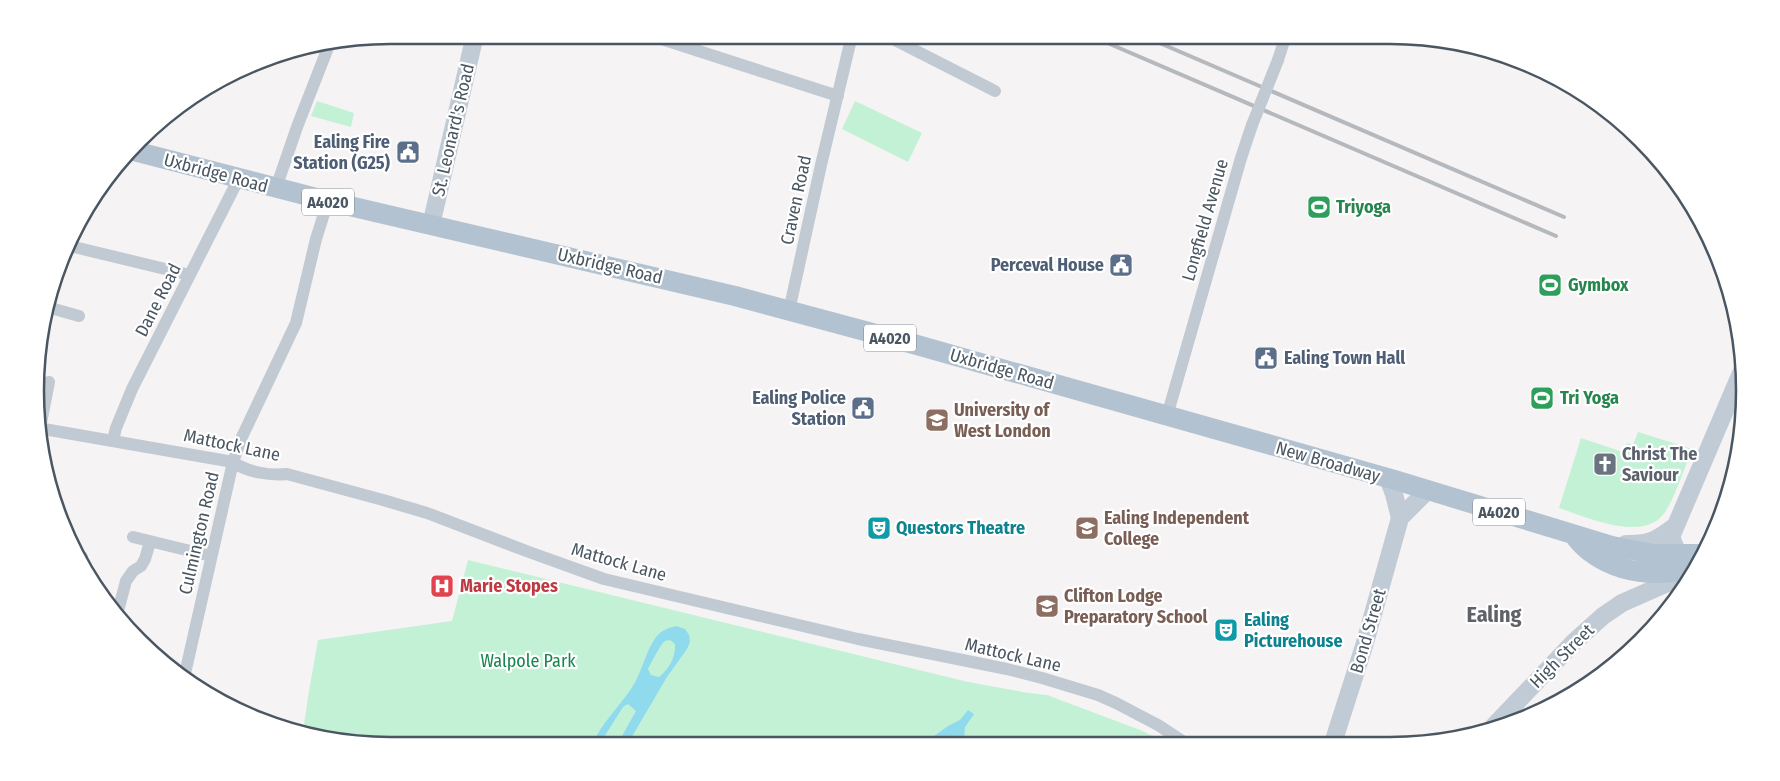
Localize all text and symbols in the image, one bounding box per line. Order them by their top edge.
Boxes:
street label: St. Leonard's Road [427,62,479,198]
place label: Ealing Fire Station (G25) [293,131,391,174]
public building icon: Ealing Fire Station (G25) [395,139,421,165]
street label: Uxbridge Road [161,149,271,197]
street label: Craven Road [776,153,816,247]
street label: Longfield Avenue [1177,156,1233,284]
road number: A4020 [302,188,354,216]
sports icon: Triyoga [1306,194,1332,220]
place label: Triyoga [1336,196,1391,218]
street label: Uxbridge Road [555,243,665,289]
public building icon: Perceval House [1108,252,1134,278]
place label: Perceval House [991,254,1104,276]
street label: Dane Road [130,260,186,340]
sports icon: Gymbox [1537,272,1563,298]
place label: Gymbox [1568,274,1629,296]
road number: A4020 [864,324,916,352]
street label: Uxbridge Road [947,344,1057,394]
public building icon: Ealing Town Hall [1253,345,1279,371]
place label: Ealing Town Hall [1284,347,1405,369]
sports icon: Tri Yoga [1529,385,1555,411]
place label: Ealing Police Station [752,387,846,430]
place label: Tri Yoga [1560,387,1619,409]
public building icon: Ealing Police Station [850,395,876,421]
place label: University of West London [954,399,1051,442]
school or university icon: University of West London [924,407,950,433]
street label: Mattock Lane [182,424,282,466]
street label: New Broadway [1273,437,1383,487]
place label: Christ The Saviour [1622,443,1697,486]
church icon: Christ The Saviour [1592,451,1618,477]
street label: Culmington Road [174,469,224,597]
road number: A4020 [1473,498,1525,526]
place label: Ealing Independent College [1104,507,1250,550]
theatre icon: Questors Theatre [866,515,892,541]
school or university icon: Ealing Independent College [1074,515,1100,541]
place label: Questors Theatre [896,517,1025,539]
street label: Mattock Lane [569,538,669,586]
hospital icon: Marie Stopes [429,573,455,599]
place label: Marie Stopes [460,575,558,597]
place label: Clifton Lodge Preparatory School [1064,585,1208,628]
street label: Bond Street [1345,586,1391,676]
school or university icon: Clifton Lodge Preparatory School [1034,593,1060,619]
district label: Ealing [1466,601,1522,628]
place label: Ealing Picturehouse [1244,609,1343,652]
theatre icon: Ealing Picturehouse [1213,617,1239,643]
street label: High Street [1525,619,1599,693]
street label: Mattock Lane [963,633,1063,677]
park label: Walpole Park [480,650,576,672]

